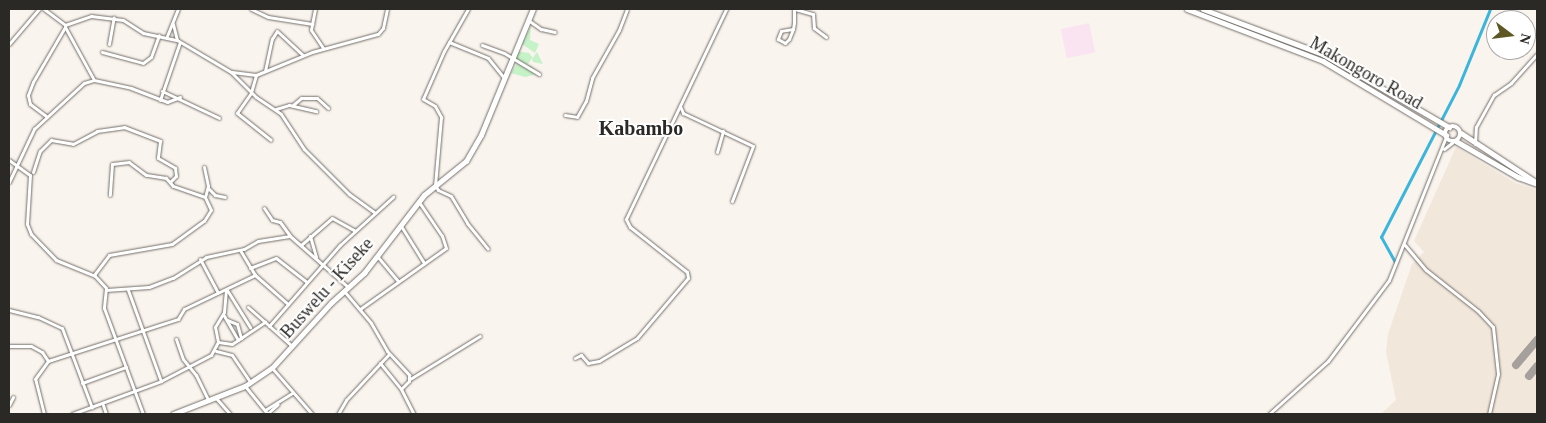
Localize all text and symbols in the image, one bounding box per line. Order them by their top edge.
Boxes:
north arrow [1486,10,1536,60]
street label: Makongoro Road [1306,32,1426,114]
text: N [1516,32,1534,46]
district label: Kabambo [599,116,683,140]
street label: Buswelu - Kiseke [276,233,378,343]

